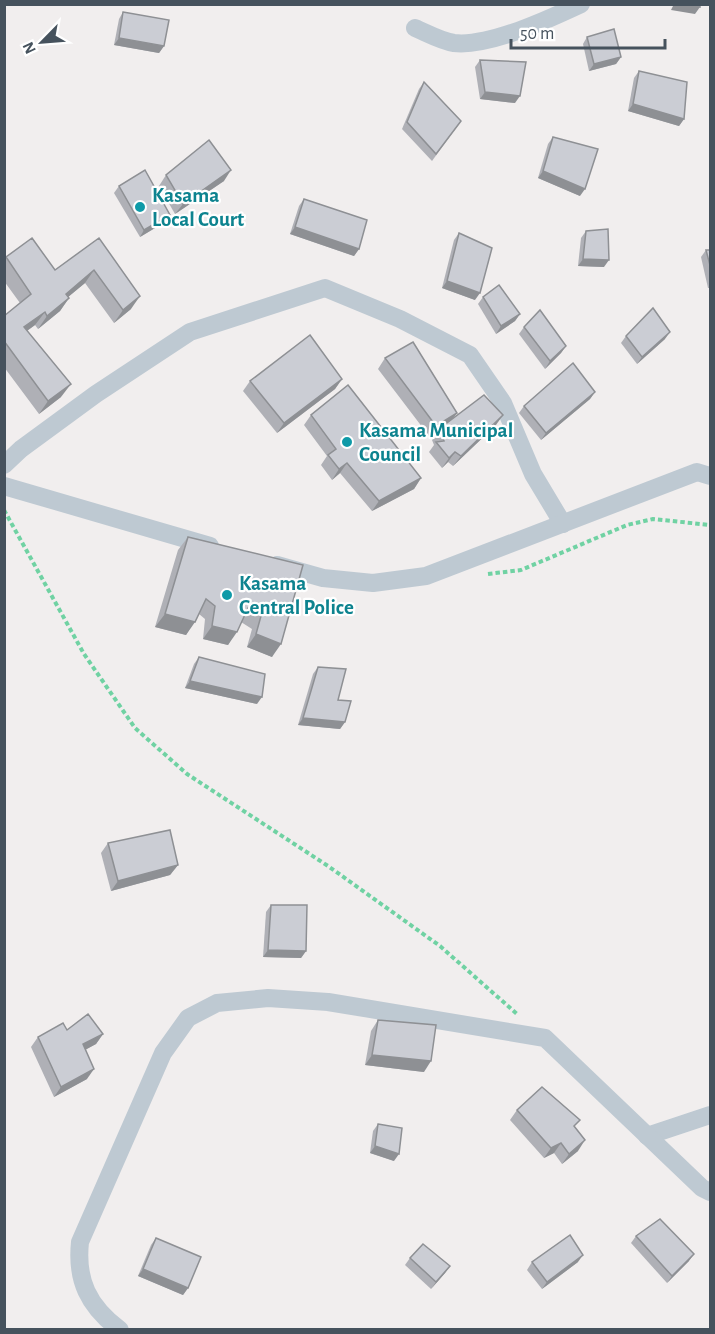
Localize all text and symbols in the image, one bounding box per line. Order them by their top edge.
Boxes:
north arrow [12,12,72,72]
scale bar [511,12,666,50]
text: 50 m [520,25,554,43]
text: N [20,39,39,56]
place label: Kasama Local Court [152,185,244,230]
marker: Kasama Local Court [133,200,147,214]
place label: Kasama Municipal Council [359,420,513,465]
marker: Kasama Municipal Council [340,435,354,449]
place label: Kasama Central Police [239,573,354,618]
marker: Kasama Central Police [220,588,234,602]

